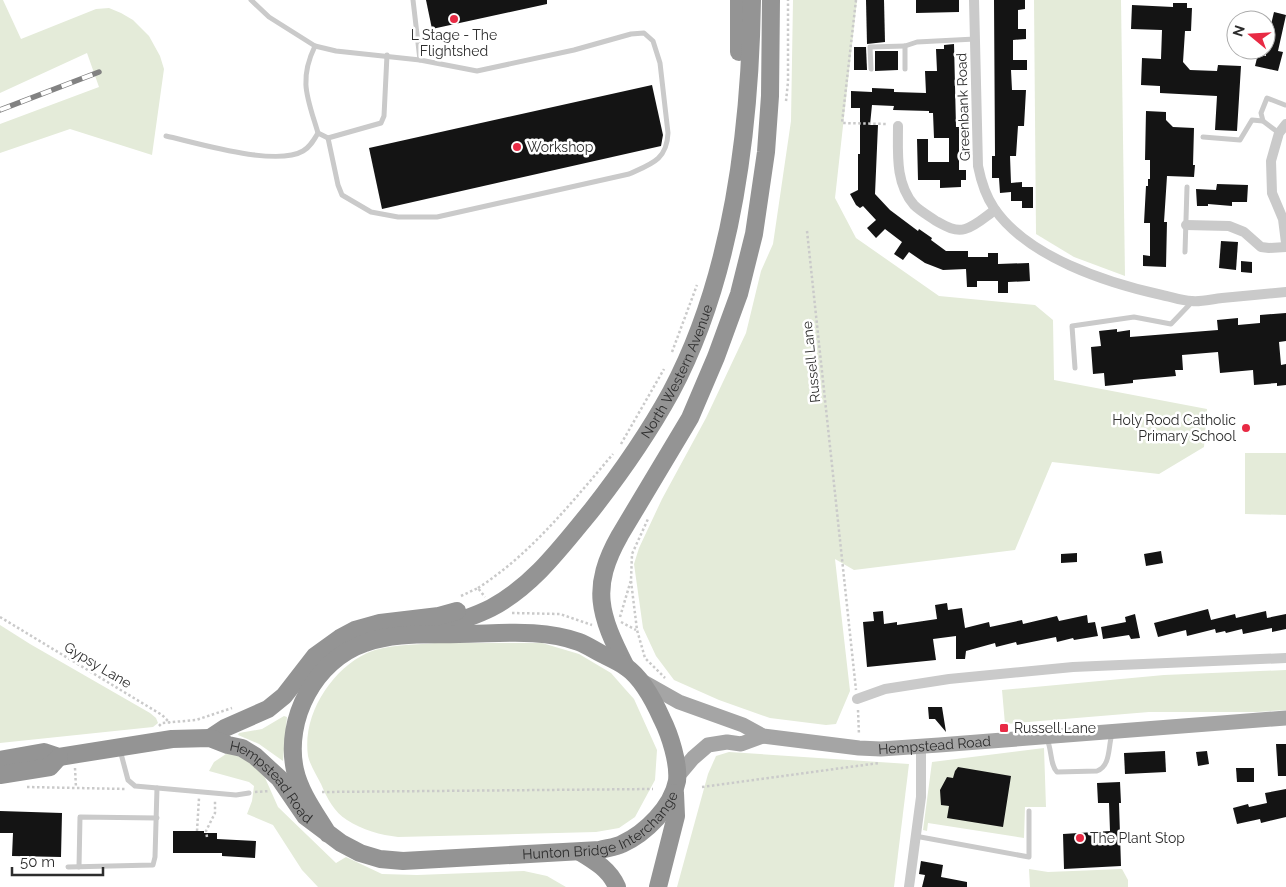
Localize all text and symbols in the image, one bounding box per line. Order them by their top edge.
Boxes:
north arrow [1226,10,1276,60]
marker: L Stage - The Flightshed [448,13,460,25]
text: N [1229,23,1248,39]
place label: L Stage - The Flightshed [411,27,497,59]
street label: Greenbank Road [953,53,973,161]
place label: Workshop [527,139,594,155]
marker: Workshop [511,141,523,153]
street label: North Western Avenue [638,302,716,441]
street label: Russell Lane [799,320,823,404]
place label: Holy Rood Catholic Primary School [1112,412,1236,444]
marker: Holy Rood Catholic Primary School [1240,422,1252,434]
street label: Gypsy Lane [61,639,135,691]
place label: Russell Lane [1014,720,1096,736]
marker: Russell Lane [998,722,1010,734]
street label: Hempstead Road [878,733,991,757]
street label: Hempstead Road [228,738,315,827]
street label: Hunton Bridge Interchange [522,789,681,862]
place label: The Plant Stop [1090,830,1185,846]
marker: The Plant Stop [1074,832,1086,844]
scale bar [12,844,104,876]
text: 50 m [20,853,55,871]

